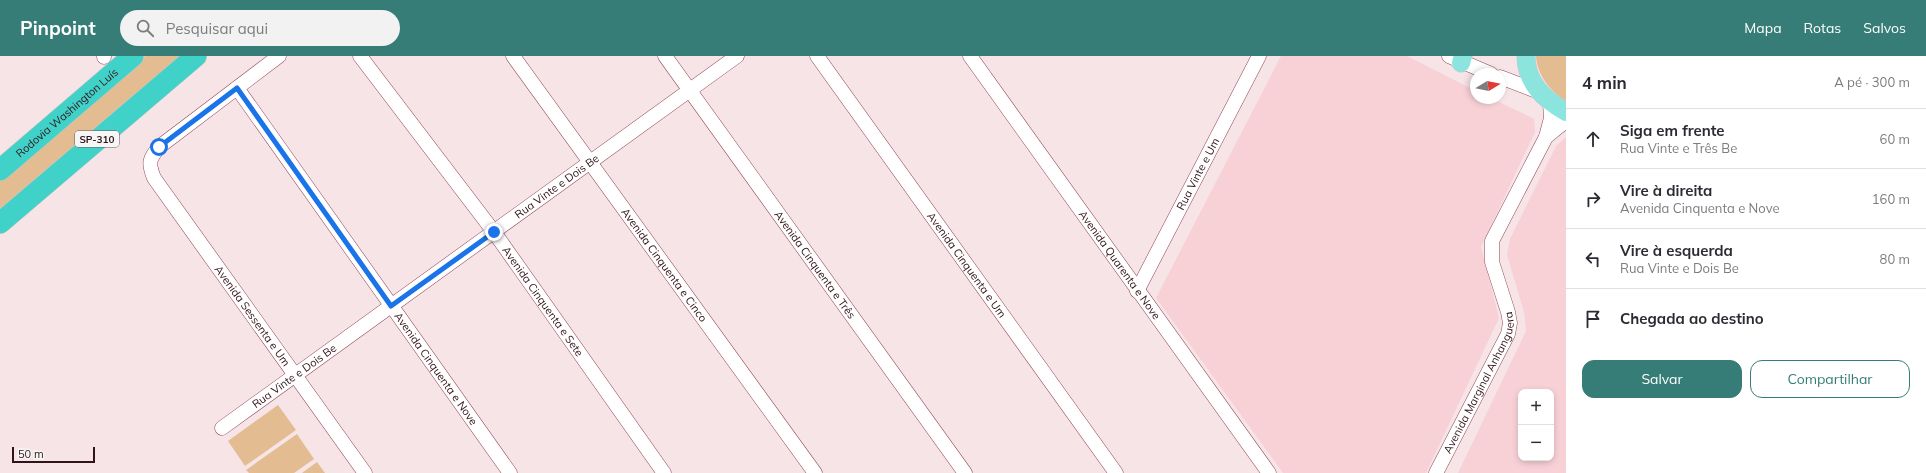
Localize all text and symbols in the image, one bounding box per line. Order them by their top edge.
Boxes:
search box [120,10,400,46]
text: Pinpoint [20,16,96,40]
icon: search [134,17,156,39]
text: Pesquisar aqui [166,19,268,38]
text: Mapa [1744,19,1782,37]
text: Rotas [1804,19,1841,37]
text: Salvos [1863,19,1906,37]
street label: Rodovia Washington Luís [13,65,121,160]
north arrow [1470,68,1506,104]
text: 4 min [1582,72,1627,93]
text: A pé · 300 m [1834,74,1910,90]
text: Siga em frente [1620,121,1725,140]
icon: ahead [1582,128,1604,150]
road number: SP-310 [75,131,119,147]
text: 60 m [1880,131,1910,147]
street label: Rua Vinte e Um [1173,135,1222,212]
route start [150,138,168,156]
text: Rua Vinte e Três Be [1620,140,1737,156]
street label: Rua Vinte e Dois Be [512,151,602,221]
text: Vire à direita [1620,181,1712,200]
icon: right [1582,188,1604,210]
text: 160 m [1872,191,1910,207]
text: Avenida Cinquenta e Nove [1620,200,1780,216]
street label: Avenida Cinquenta e Cinco [618,205,710,325]
street label: Avenida Cinquenta e Três [771,208,859,322]
street label: Avenida Quarenta e Nove [1076,208,1164,322]
street label: Avenida Cinquenta e Um [924,209,1009,320]
route end [485,223,503,241]
text: Vire à esquerda [1620,241,1733,260]
street label: Avenida Cinquenta e Sete [499,244,587,359]
icon: left [1582,248,1604,270]
text: 80 m [1880,251,1910,267]
text: Rua Vinte e Dois Be [1620,260,1739,276]
street label: Avenida Sessenta e Um [212,263,293,369]
icon: arrive [1582,308,1604,330]
street label: Avenida Cinquenta e Nove [391,309,481,428]
text: Chegada ao destino [1620,309,1764,328]
street label: Avenida Marginal Anhanguera [1440,311,1517,456]
street label: Rua Vinte e Dois Be [249,341,339,411]
button: Salvar [1582,360,1742,398]
button: Compartilhar [1750,360,1910,398]
map controls [1518,389,1554,461]
button: + [1518,389,1554,425]
button: − [1518,425,1554,461]
scale bar [12,445,95,464]
text: 50 m [18,447,44,461]

